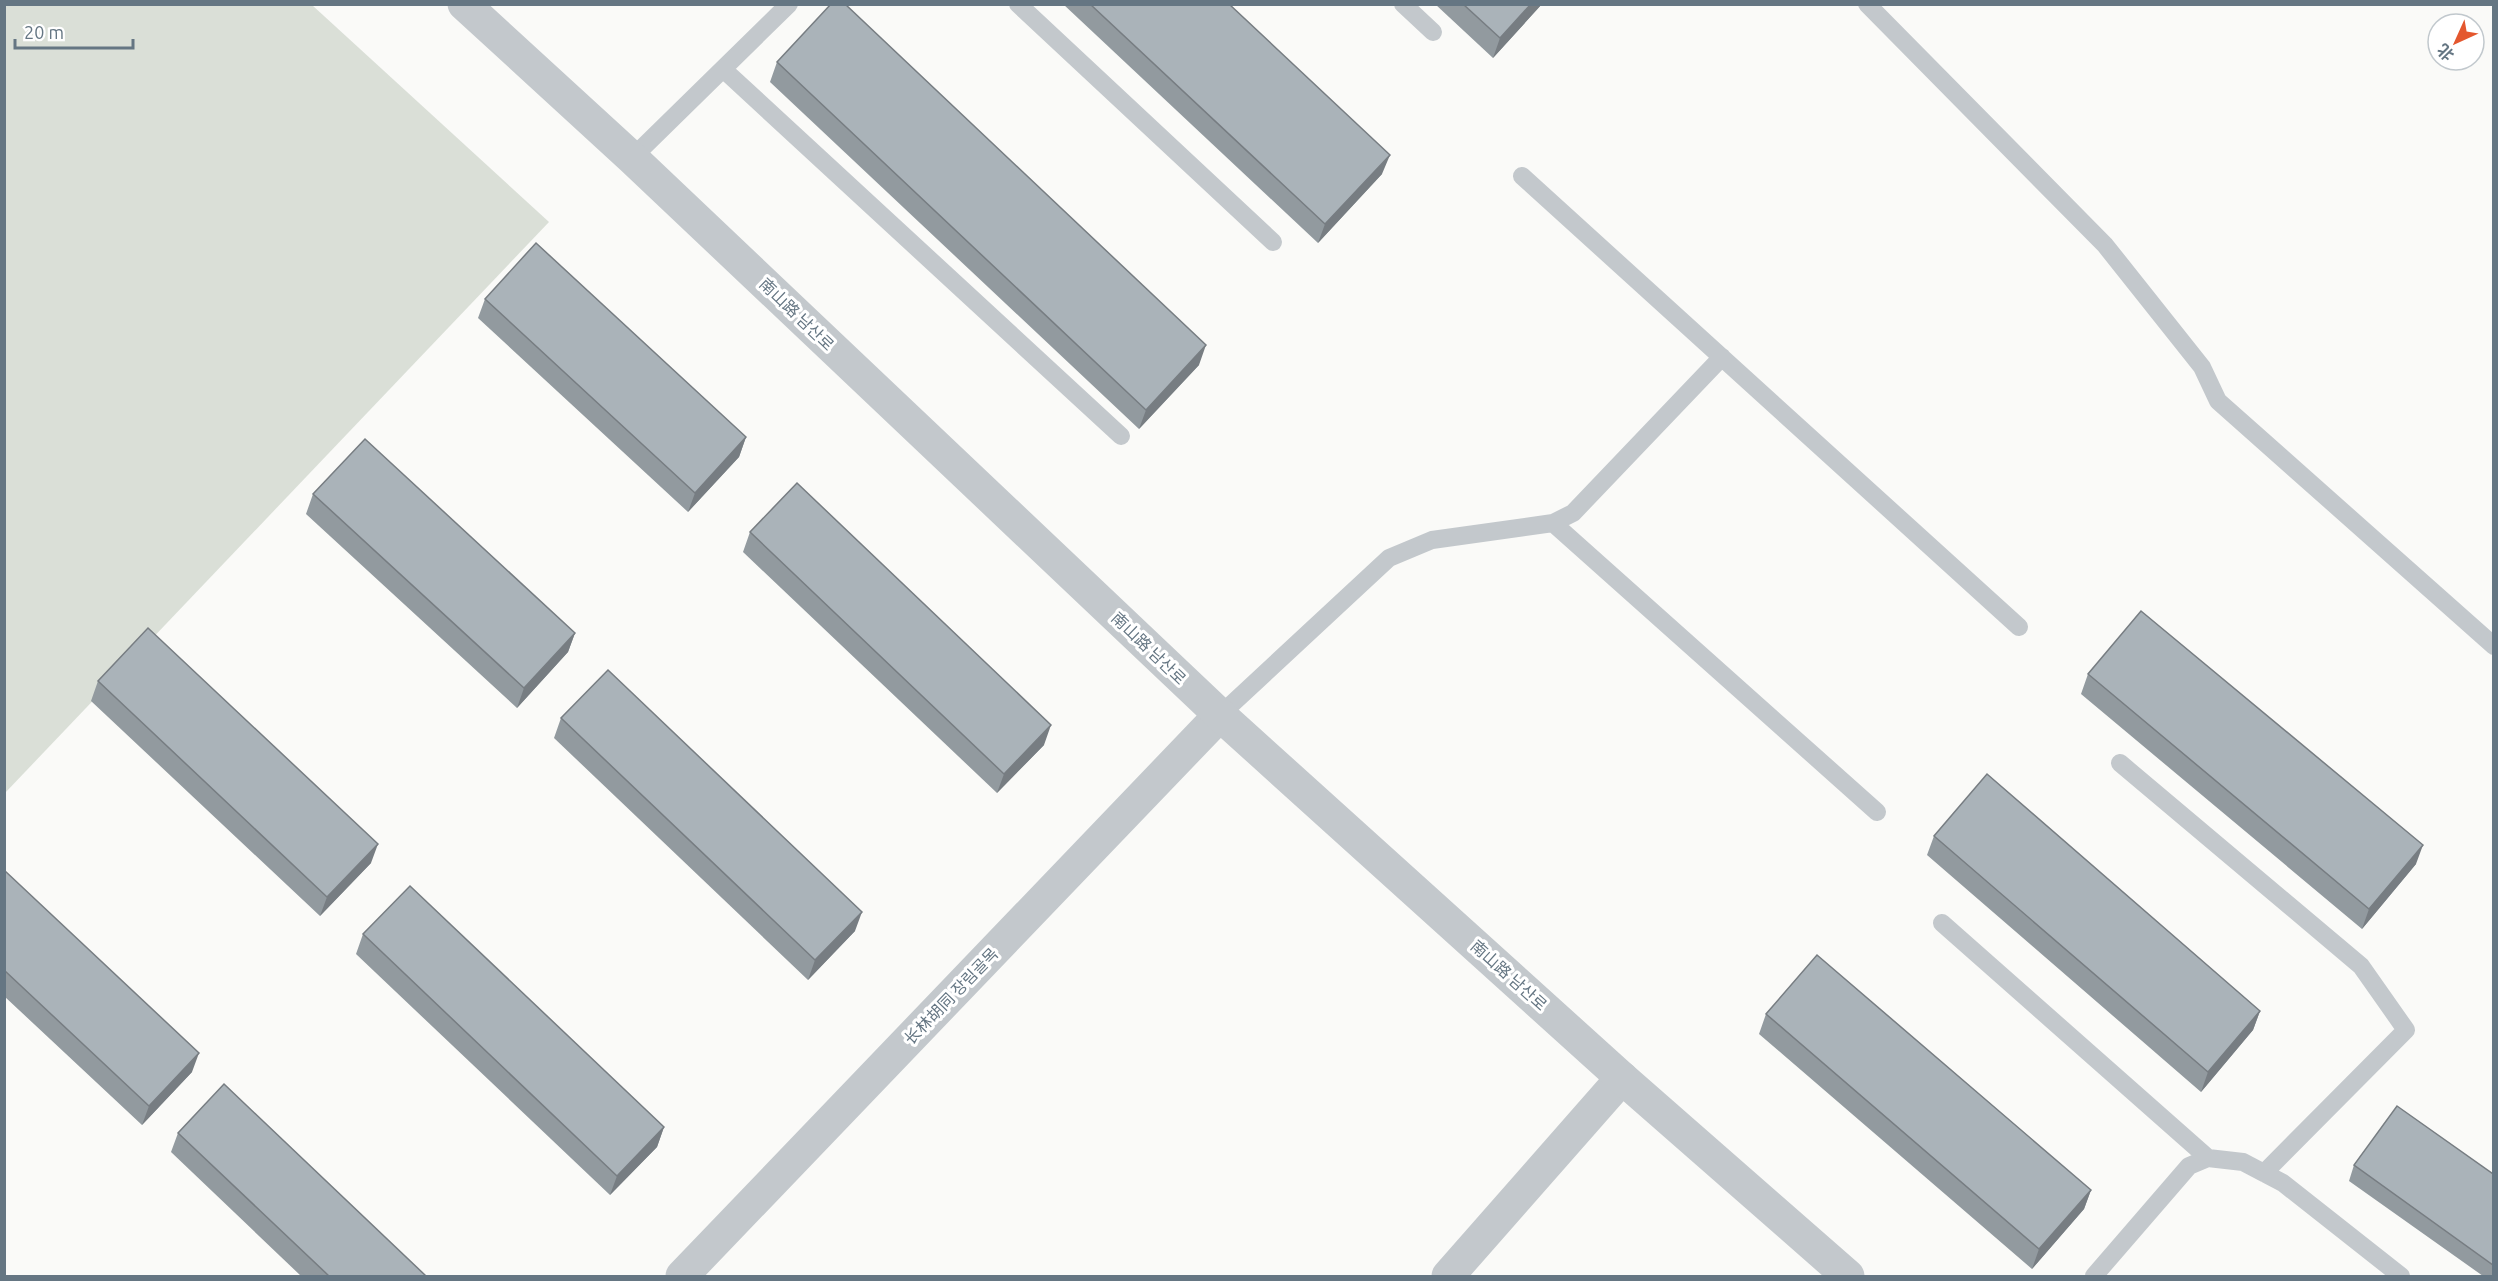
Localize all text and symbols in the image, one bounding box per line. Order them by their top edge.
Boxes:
scale bar [15,12,134,50]
north arrow [2426,12,2486,72]
text: 20 m [24,22,64,42]
text: 北 [2433,41,2457,65]
street label: 南山路 남산로 [756,274,838,354]
street label: 南山路 남산로 [1108,608,1190,688]
street label: 南山路 남산로 [1467,936,1551,1014]
street label: 长林胡同 장림골목 [901,944,1002,1048]

